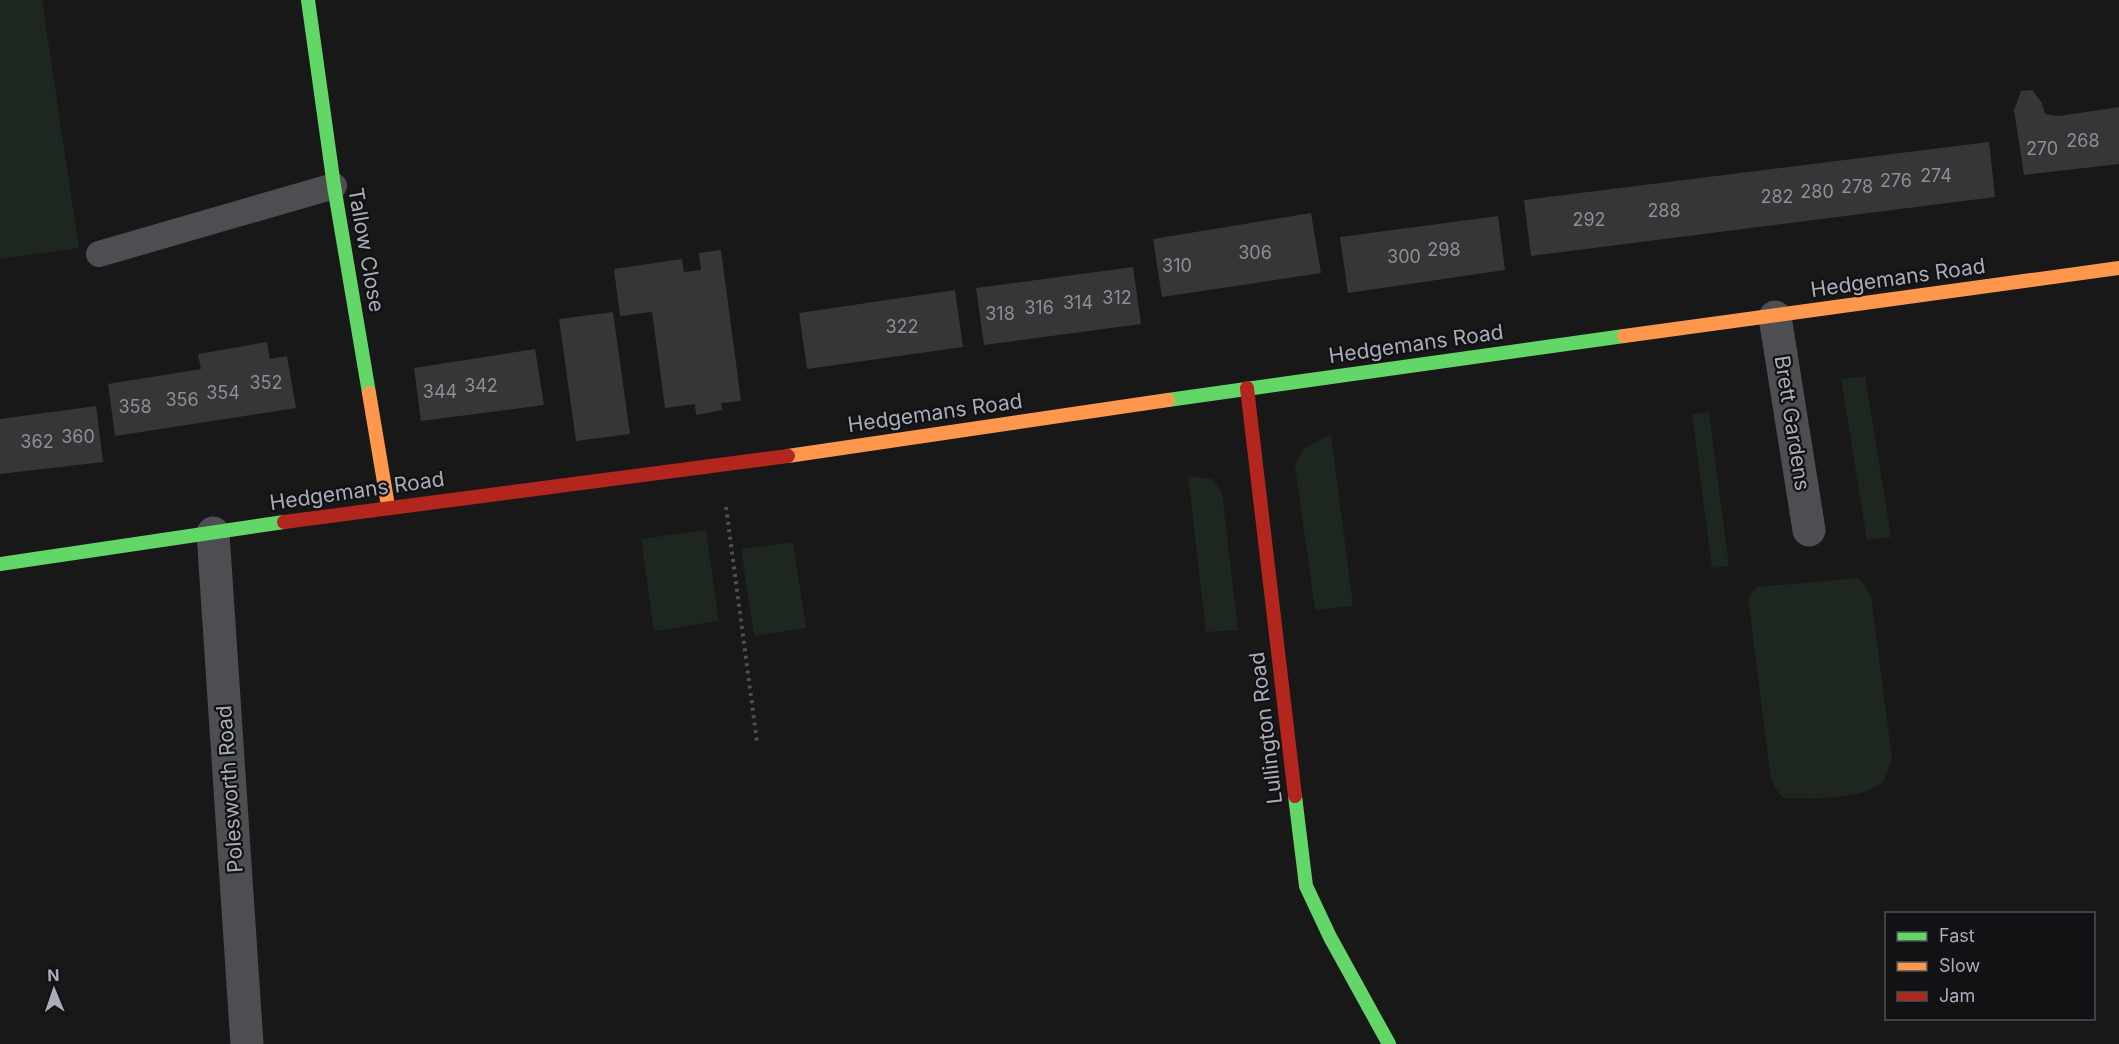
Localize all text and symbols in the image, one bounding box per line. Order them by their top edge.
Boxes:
house number: 268 [2066,130,2100,151]
house number: 270 [2026,138,2058,159]
house number: 274 [1920,165,1952,186]
house number: 276 [1880,170,1912,191]
house number: 278 [1841,176,1873,197]
house number: 280 [1800,181,1834,202]
street label: Tallow Close [343,186,390,314]
house number: 282 [1760,186,1794,207]
house number: 288 [1647,200,1681,221]
house number: 292 [1572,209,1606,230]
house number: 298 [1427,239,1461,260]
house number: 306 [1238,242,1272,263]
house number: 300 [1387,246,1421,267]
street label: Hedgemans Road [1809,253,1987,302]
house number: 310 [1162,255,1192,276]
house number: 312 [1102,287,1132,308]
house number: 314 [1063,292,1093,313]
house number: 316 [1024,297,1054,318]
house number: 318 [985,303,1015,324]
house number: 322 [885,316,919,337]
street label: Hedgemans Road [1327,319,1505,368]
street label: Brett Gardens [1769,354,1816,492]
house number: 352 [249,372,283,393]
house number: 342 [464,375,498,396]
house number: 344 [423,381,457,402]
house number: 354 [206,382,240,403]
street label: Hedgemans Road [846,388,1024,437]
house number: 356 [165,389,199,410]
house number: 358 [118,396,152,417]
house number: 360 [61,426,95,447]
house number: 362 [20,431,54,452]
street label: Hedgemans Road [268,466,446,515]
street label: Lullington Road [1244,651,1287,806]
street label: Polesworth Road [211,704,248,874]
legend [1885,912,2095,1020]
text: Fast [1939,925,1975,946]
text: Slow [1939,955,1980,976]
north arrow [24,960,84,1020]
text: N [47,965,60,985]
text: Jam [1939,985,1975,1006]

